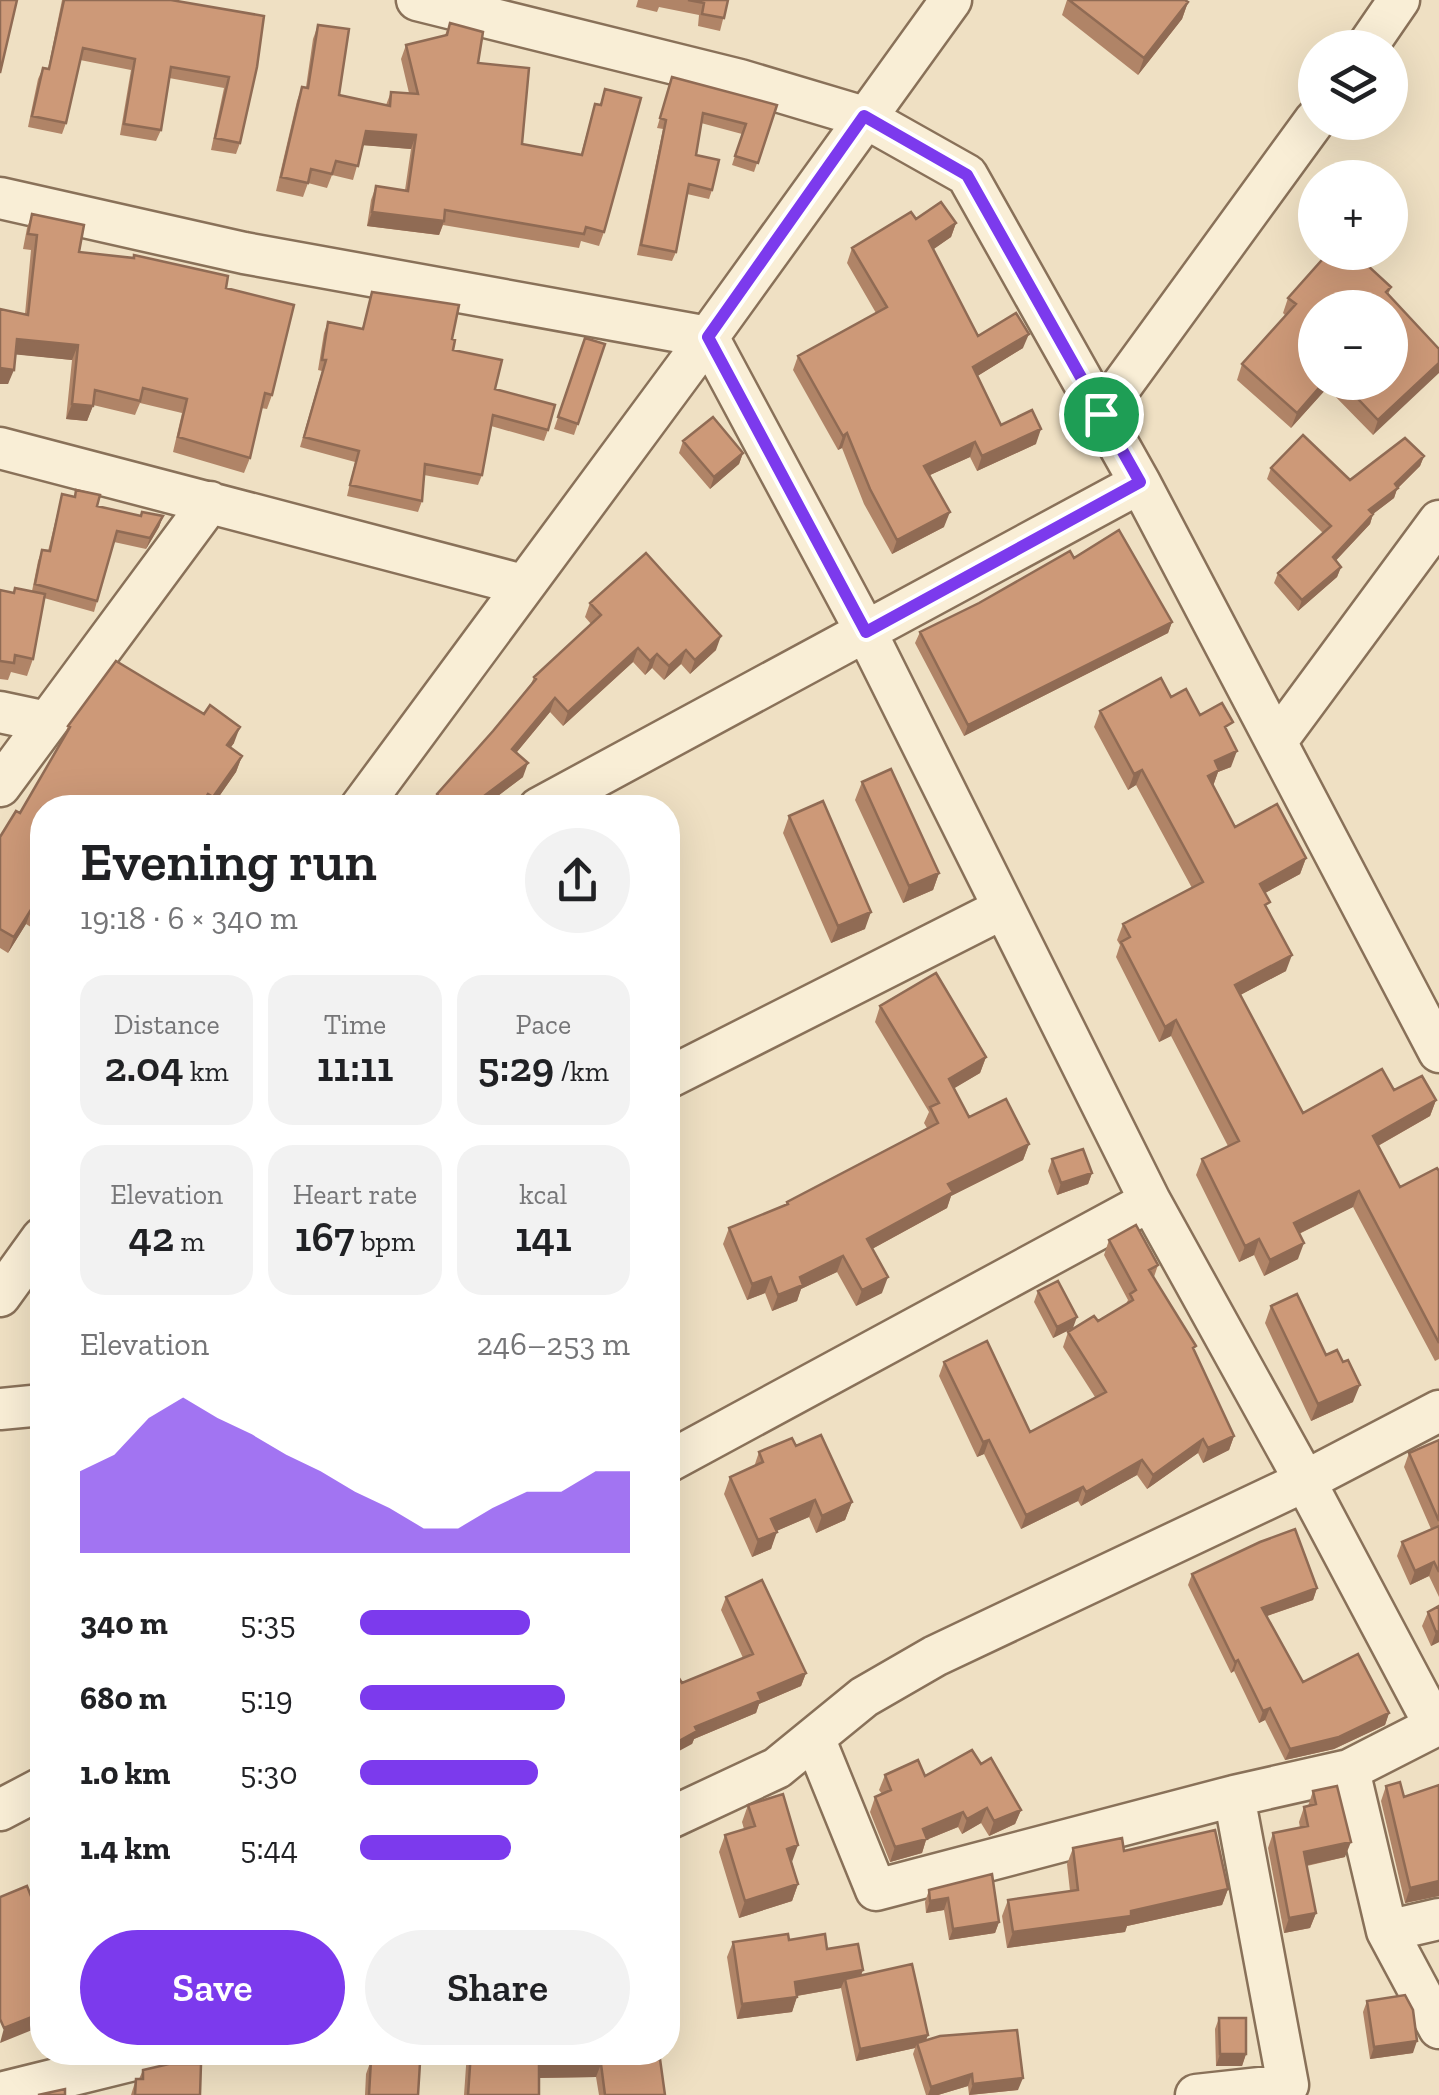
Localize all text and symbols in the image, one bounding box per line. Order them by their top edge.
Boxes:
map controls [1298,30,1408,400]
button: layers [1298,30,1408,140]
button: + [1298,160,1408,270]
button: − [1298,290,1408,400]
pin [1059,372,1144,457]
icon: arrive [1074,387,1129,442]
text: Evening run [80,828,377,894]
button: share [525,828,630,933]
text: 19:18 · 6 × 340 m [80,899,298,937]
text: Distance [114,1008,220,1041]
text: Time [324,1008,386,1041]
text: Pace [516,1008,571,1041]
text: 2.04 [105,1041,184,1092]
text: 11:11 [317,1041,393,1092]
text: 5:29 [478,1041,554,1092]
text: km [184,1055,229,1088]
text: /km [554,1055,609,1088]
text: Elevation [110,1178,223,1211]
text: Heart rate [293,1178,417,1211]
text: kcal [519,1178,567,1211]
text: 42 [129,1211,174,1262]
text: 167 [295,1211,354,1262]
text: 141 [515,1211,572,1262]
text: m [174,1225,205,1258]
text: bpm [354,1225,415,1258]
text: Elevation [80,1325,209,1363]
text: 246–253 m [476,1325,630,1363]
text: 340 m [80,1604,168,1642]
text: 5:35 [240,1604,296,1642]
text: 680 m [80,1679,167,1717]
text: 5:19 [240,1679,293,1717]
text: 1.0 km [80,1754,170,1792]
text: 5:30 [240,1754,298,1792]
text: 1.4 km [80,1829,170,1867]
text: 5:44 [240,1829,298,1867]
button: Save [80,1930,345,2045]
button: Share [365,1930,630,2045]

